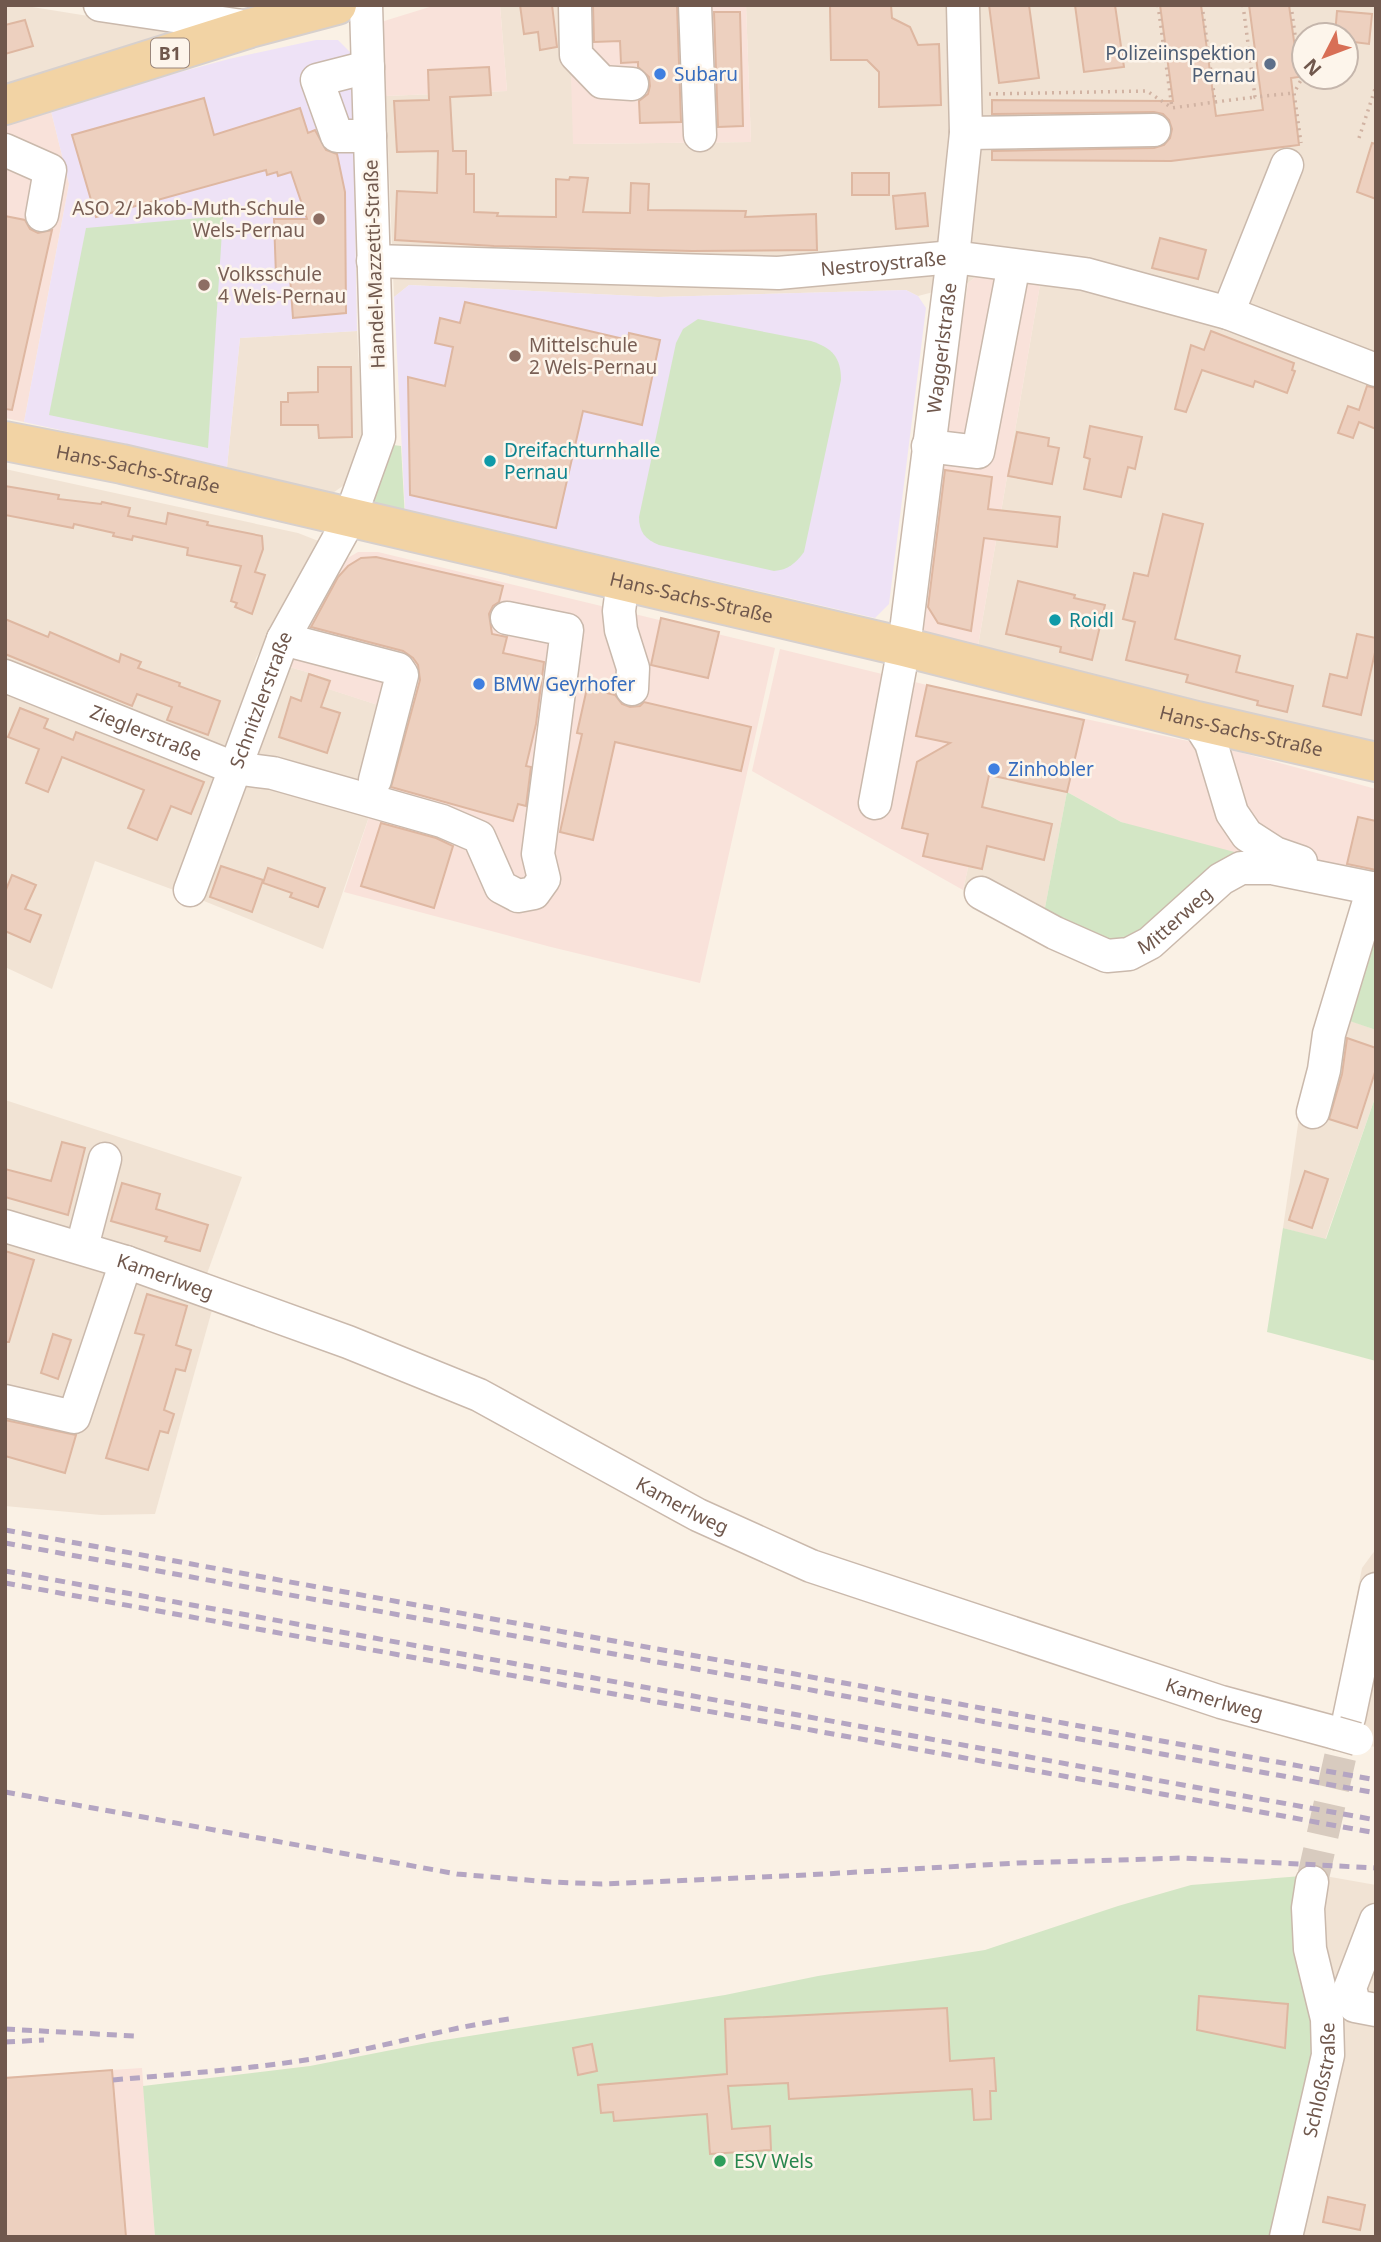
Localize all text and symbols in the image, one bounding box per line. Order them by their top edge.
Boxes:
north arrow [1290,21,1360,91]
road number: B1 [151,38,189,68]
place label: Polizeiinspektion Pernau [1105,40,1256,88]
text: N [1298,53,1327,82]
marker: Polizeiinspektion Pernau [1262,56,1278,72]
place label: Subaru [674,61,738,87]
marker: Subaru [652,66,668,82]
street label: Handel-Mazzetti-Straße [357,159,391,369]
place label: ASO 2/ Jakob-Muth-Schule Wels-Pernau [72,195,305,243]
marker: ASO 2/ Jakob-Muth-Schule Wels-Pernau [311,211,327,227]
street label: Nestroystraße [819,245,947,282]
place label: Volksschule 4 Wels-Pernau [218,261,346,309]
marker: Volksschule 4 Wels-Pernau [196,277,212,293]
street label: Waggerlstraße [920,281,963,415]
place label: Mittelschule 2 Wels-Pernau [529,332,657,380]
marker: Mittelschule 2 Wels-Pernau [507,348,523,364]
place label: Dreifachturnhalle Pernau [504,437,660,485]
street label: Hans-Sachs-Straße [54,438,223,500]
marker: Dreifachturnhalle Pernau [482,453,498,469]
street label: Hans-Sachs-Straße [607,566,776,629]
place label: Roidl [1069,607,1114,633]
marker: Roidl [1047,612,1063,628]
street label: Schnitzlerstraße [223,626,298,772]
place label: BMW Geyrhofer [493,671,635,697]
marker: BMW Geyrhofer [471,676,487,692]
street label: Zieglerstraße [86,699,206,767]
street label: Hans-Sachs-Straße [1157,699,1326,762]
place label: Zinhobler [1008,756,1094,782]
marker: Zinhobler [986,761,1002,777]
street label: Mitterweg [1133,880,1217,960]
street label: Kamerlweg [114,1247,217,1306]
street label: Kamerlweg [631,1471,733,1540]
street label: Kamerlweg [1162,1671,1266,1726]
street label: Schloßstraße [1296,2022,1341,2140]
place label: ESV Wels [734,2148,813,2174]
marker: ESV Wels [712,2153,728,2169]

